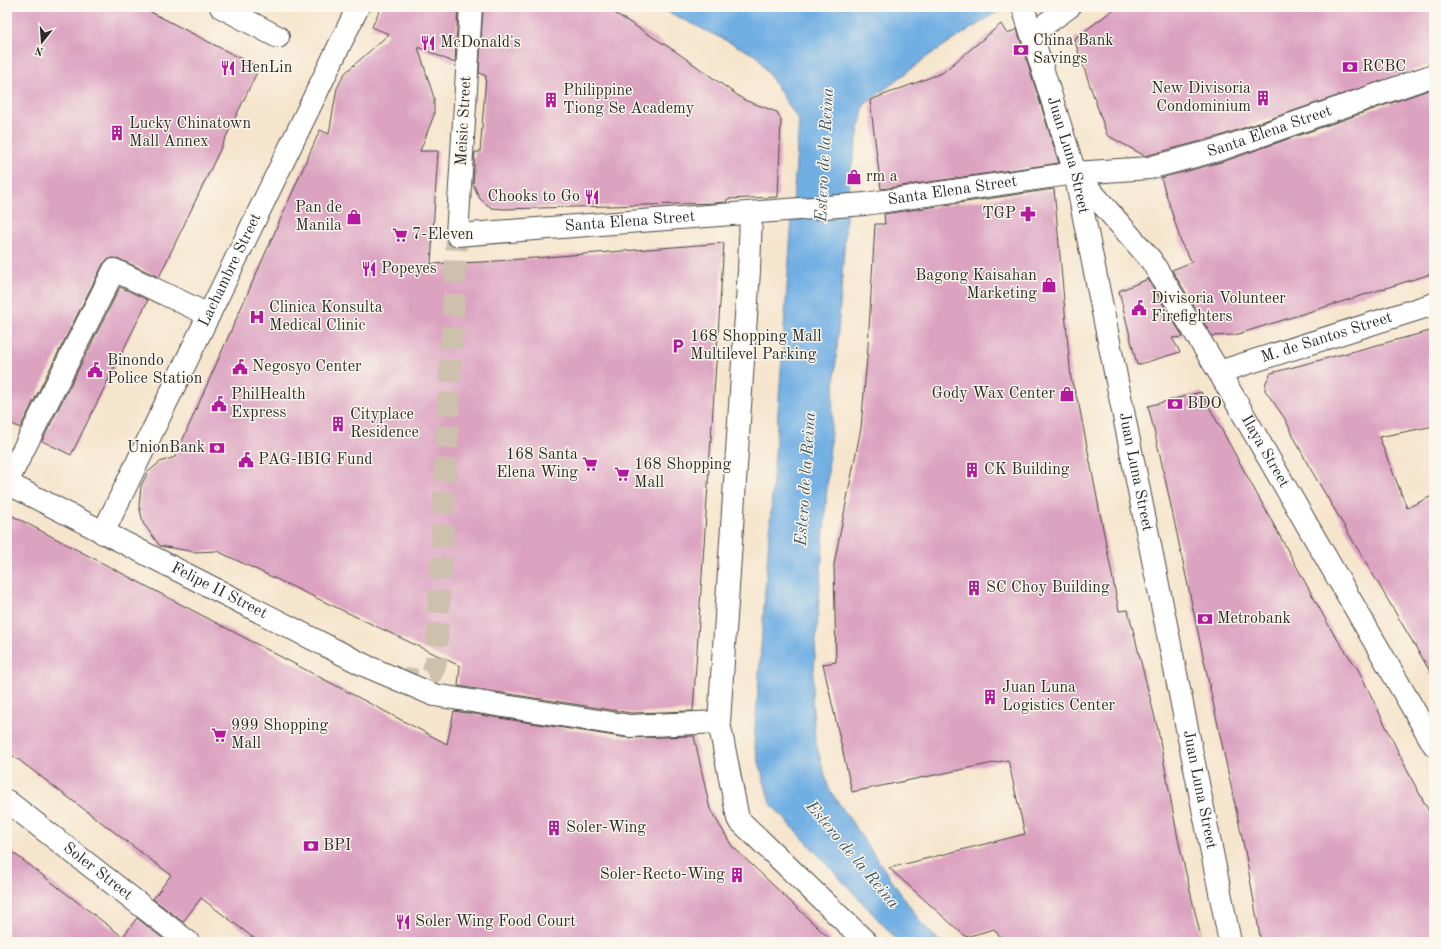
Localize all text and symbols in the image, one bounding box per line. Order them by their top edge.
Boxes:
north arrow [22,22,62,62]
place label: China Bank Savings [1033,33,1114,67]
restaurant icon: McDonald's [419,34,437,52]
place label: McDonald's [440,35,521,51]
bank icon: China Bank Savings [1012,41,1030,59]
text: N [33,43,45,57]
bank icon: RCBC [1341,58,1359,76]
restaurant icon: HenLin [219,59,237,77]
place label: RCBC [1362,59,1406,75]
place label: HenLin [240,60,293,76]
street label: Meisic Street [454,75,474,166]
place label: New Divisoria Condominium [1151,81,1251,115]
place label: Philippine Tiong Se Academy [563,83,695,117]
water label: Estero de la Reina [813,87,837,224]
building icon: New Divisoria Condominium [1254,89,1272,107]
building icon: Philippine Tiong Se Academy [542,91,560,109]
street label: Juan Luna Street [1044,95,1091,216]
street label: Santa Elena Street [1206,103,1334,160]
place label: Lucky Chinatown Mall Annex [129,116,252,150]
building icon: Lucky Chinatown Mall Annex [108,124,126,142]
shop icon: rm a [845,168,863,186]
place label: rm a [866,169,898,185]
street label: Santa Elena Street [887,174,1019,209]
restaurant icon: Chooks to Go [583,188,601,206]
place label: Chooks to Go [487,189,580,205]
place label: Pan de Manila [295,200,342,234]
pharmacy icon: TGP [1019,205,1037,223]
place label: TGP [982,206,1016,222]
shop icon: Pan de Manila [345,208,363,226]
street label: Santa Elena Street [564,209,696,235]
street label: Lachambre Street [196,211,265,330]
supermarket icon: 7-Eleven [391,226,409,244]
place label: 7-Eleven [412,227,474,243]
restaurant icon: Popeyes [360,260,378,278]
place label: Popeyes [381,261,437,277]
place label: Bagong Kaisahan Marketing [915,268,1037,302]
shop icon: Bagong Kaisahan Marketing [1040,276,1058,294]
place label: Divisoria Volunteer Firefighters [1151,291,1286,325]
public building icon: Divisoria Volunteer Firefighters [1130,299,1148,317]
place label: Clinica Konsulta Medical Clinic [269,300,383,334]
hospital icon: Clinica Konsulta Medical Clinic [248,308,266,326]
street label: M. de Santos Street [1259,310,1395,366]
place label: 168 Shopping Mall Multilevel Parking [690,329,822,363]
parking icon: 168 Shopping Mall Multilevel Parking [669,337,687,355]
place label: Binondo Police Station [107,353,203,387]
public building icon: Negosyo Center [231,358,249,376]
place label: Negosyo Center [252,359,362,375]
public building icon: Binondo Police Station [86,361,104,379]
shop icon: Gody Wax Center [1058,385,1076,403]
place label: Gody Wax Center [931,386,1055,402]
place label: PhilHealth Express [231,387,306,421]
public building icon: PhilHealth Express [210,395,228,413]
bank icon: BDO [1166,395,1184,413]
place label: BDO [1187,396,1222,412]
place label: Cityplace Residence [350,407,419,441]
water label: Estero de la Reina [793,411,819,548]
street label: Juan Luna Street [1115,411,1155,533]
street label: Ilaya Street [1238,412,1292,491]
building icon: Cityplace Residence [329,415,347,433]
bank icon: UnionBank [208,439,226,457]
place label: UnionBank [127,440,205,456]
place label: 168 Santa Elena Wing [496,447,578,481]
public building icon: PAG-IBIG Fund [237,451,255,469]
place label: PAG-IBIG Fund [258,452,373,468]
supermarket icon: 168 Santa Elena Wing [581,455,599,473]
place label: 168 Shopping Mall [634,457,731,491]
building icon: CK Building [963,461,981,479]
place label: CK Building [984,462,1070,478]
supermarket icon: 168 Shopping Mall [613,465,631,483]
street label: Felipe II Street [168,560,270,622]
building icon: SC Choy Building [965,579,983,597]
place label: SC Choy Building [986,580,1110,596]
bank icon: Metrobank [1196,610,1214,628]
place label: Metrobank [1217,611,1291,627]
place label: Juan Luna Logistics Center [1002,680,1116,714]
building icon: Juan Luna Logistics Center [981,688,999,706]
place label: 999 Shopping Mall [231,718,328,752]
supermarket icon: 999 Shopping Mall [210,726,228,744]
street label: Juan Luna Street [1179,729,1219,851]
water label: Estero de la Reina [802,797,902,912]
building icon: Soler-Wing [545,819,563,837]
place label: Soler-Wing [566,820,646,836]
bank icon: BPI [302,837,320,855]
place label: BPI [323,838,351,854]
street label: Soler Street [60,840,136,904]
building icon: Soler-Recto-Wing [728,866,746,884]
place label: Soler-Recto-Wing [600,867,725,883]
restaurant icon: Soler Wing Food Court [394,913,412,931]
place label: Soler Wing Food Court [415,914,576,930]

